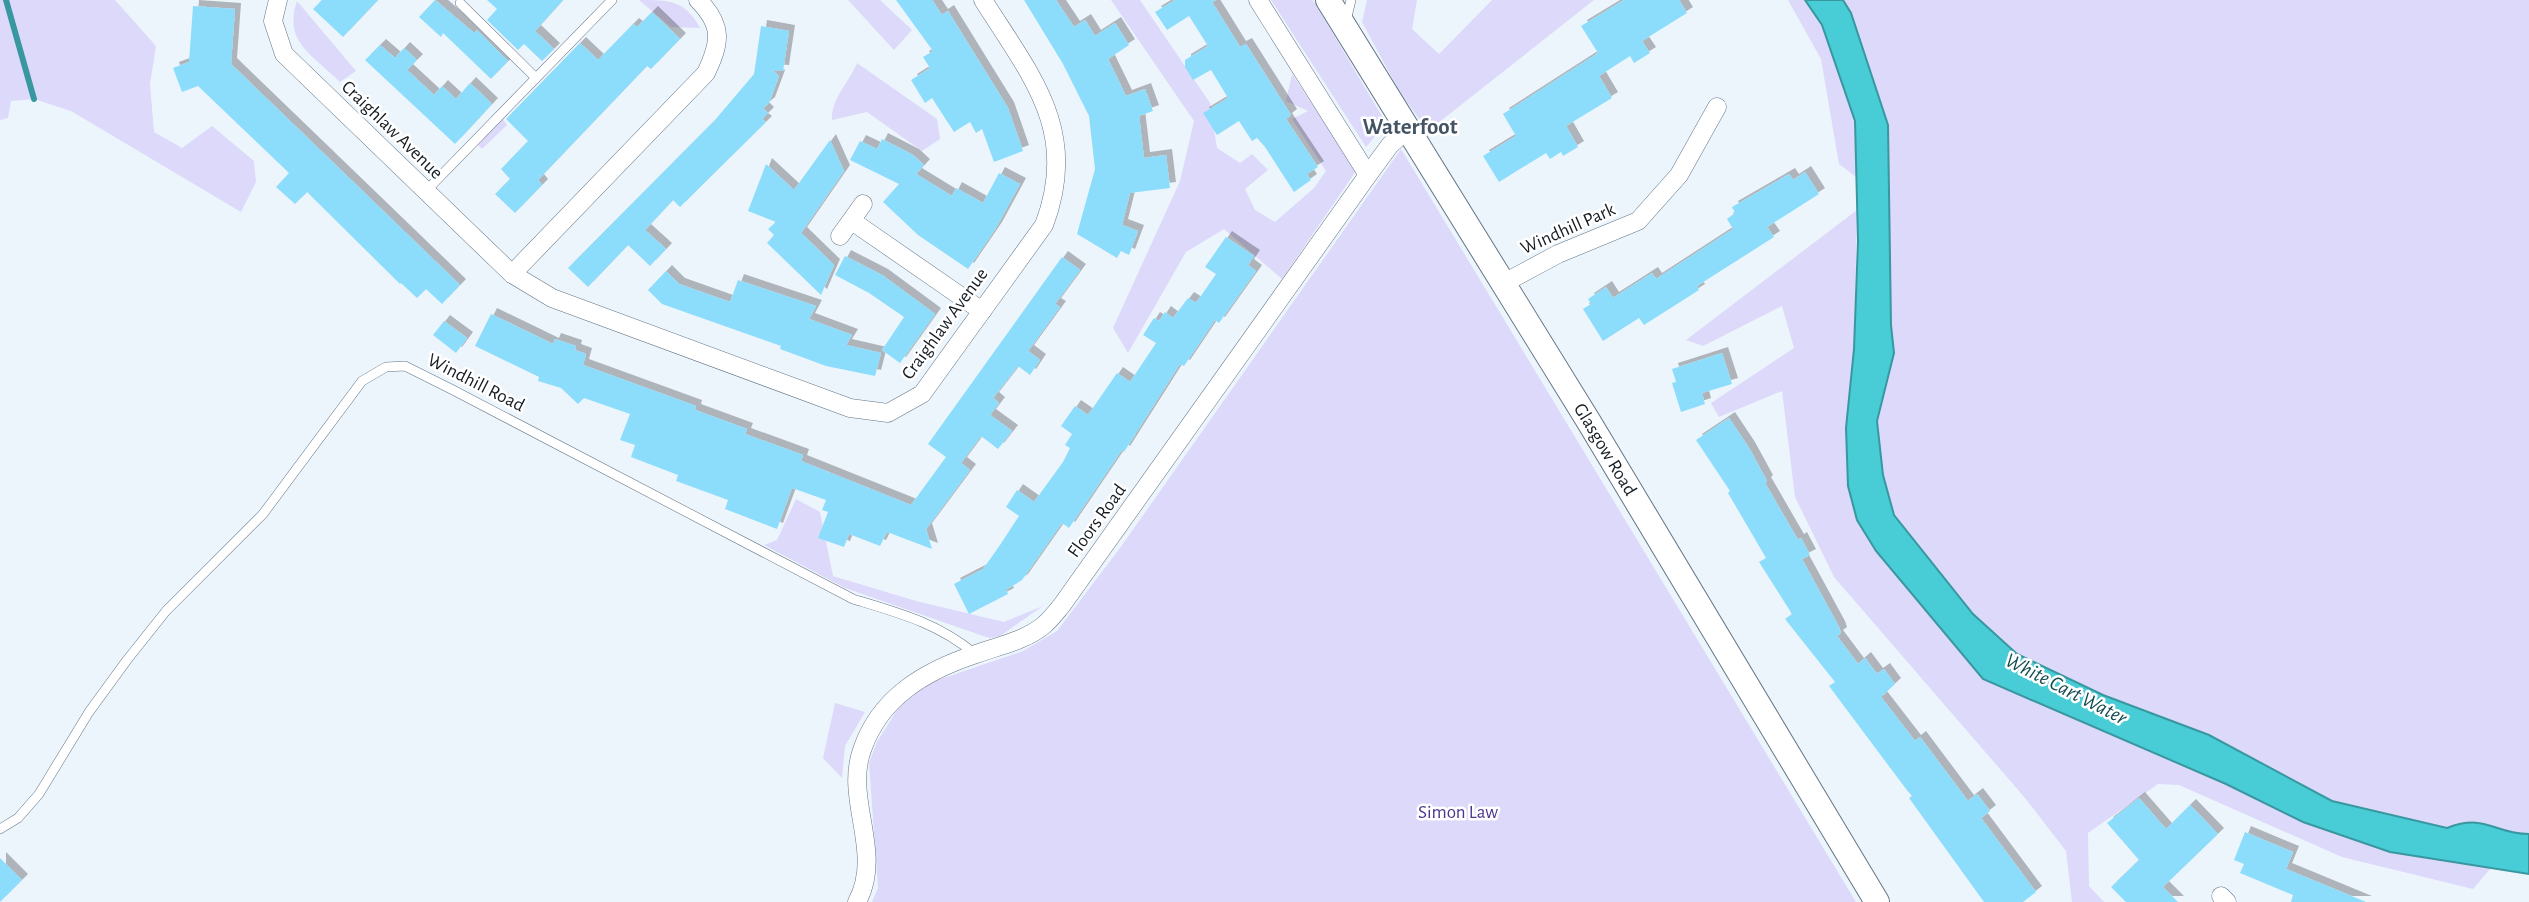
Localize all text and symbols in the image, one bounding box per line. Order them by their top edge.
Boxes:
street label: Craighlaw Avenue [338,77,446,183]
district label: Waterfoot [1363,116,1458,139]
street label: Windhill Park [1518,200,1618,258]
street label: Craighlaw Avenue [898,265,992,383]
street label: Windhill Road [424,350,528,416]
street label: Glasgow Road [1570,400,1640,499]
street label: Floors Road [1064,481,1130,561]
water label: White Cart Water [2002,649,2131,729]
park label: Simon Law [1418,803,1498,822]

